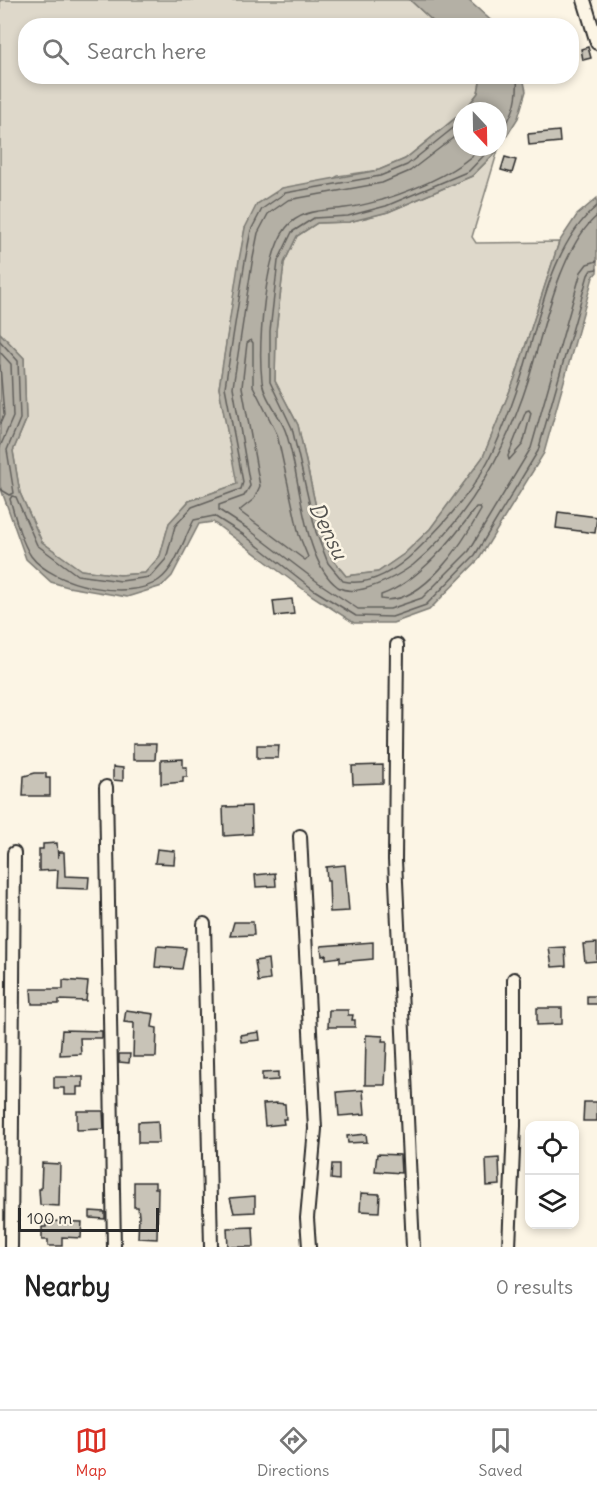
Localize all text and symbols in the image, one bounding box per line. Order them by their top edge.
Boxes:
search box [18,18,579,84]
icon: search [39,35,72,68]
text: Search here [87,37,206,65]
north arrow [453,102,507,156]
water label: Densu [303,498,355,565]
map controls [525,1121,579,1229]
button: locate [525,1121,579,1175]
button: layers [525,1175,579,1229]
scale bar [18,1205,159,1232]
text: 100 m [27,1208,72,1228]
text: Nearby [24,1270,110,1303]
text: 0 results [496,1274,573,1299]
tab: Map [75,1424,108,1480]
tab: Directions [257,1424,329,1480]
tab: Saved [479,1424,522,1480]

